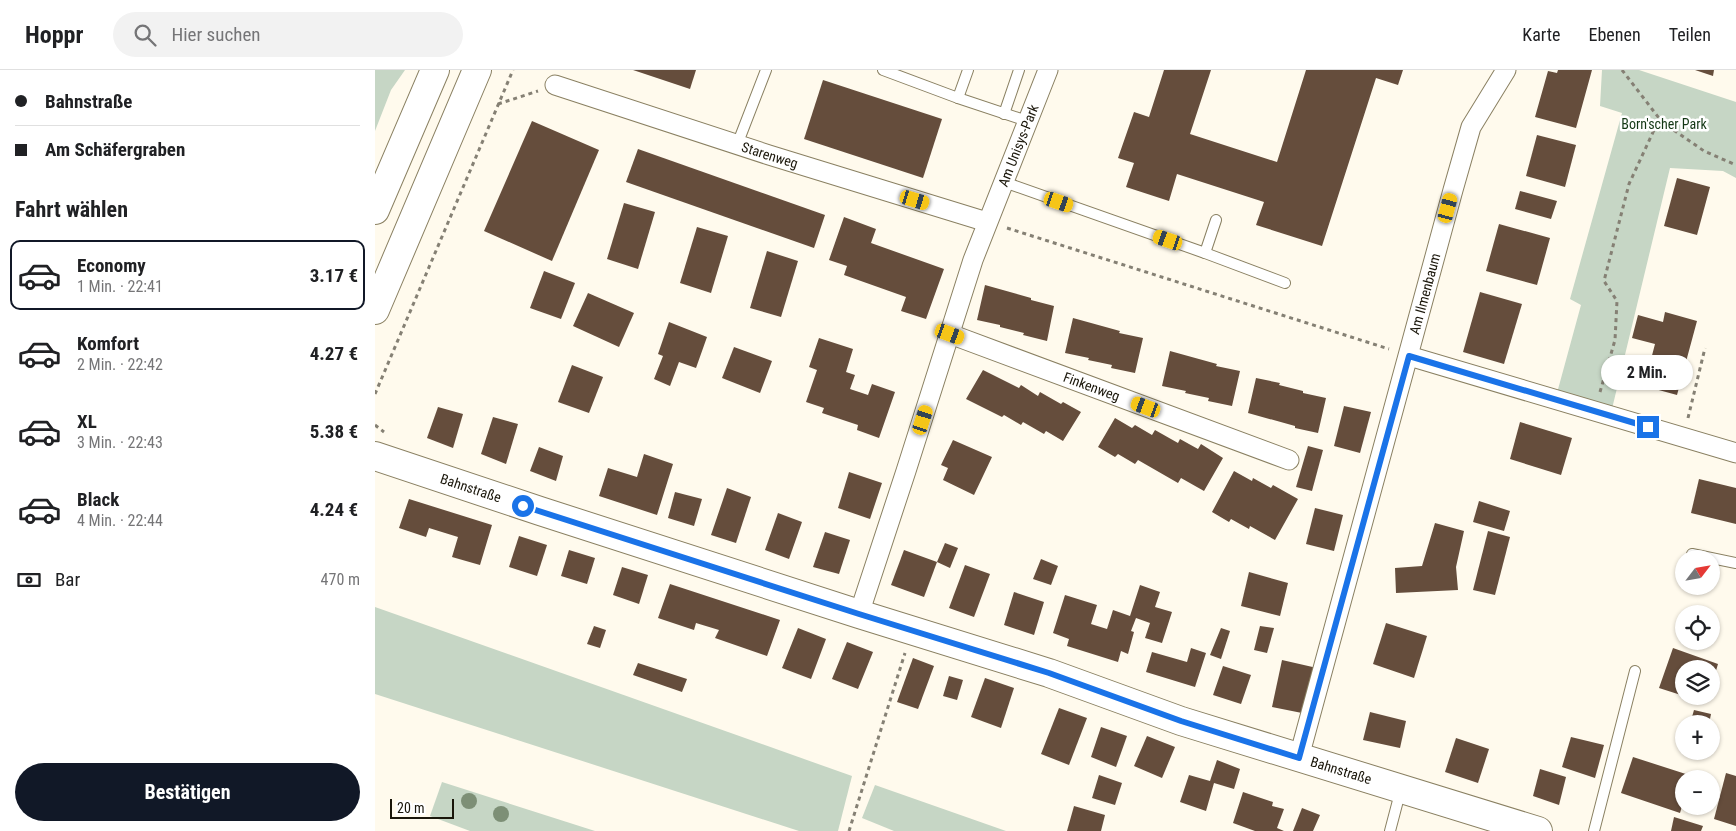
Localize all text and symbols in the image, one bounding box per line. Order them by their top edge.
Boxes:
search box [113,12,463,57]
text: Hoppr [25,21,83,49]
icon: search [131,21,159,49]
text: Hier suchen [171,23,261,46]
text: Karte [1522,24,1561,45]
text: Ebenen [1589,24,1641,45]
text: Teilen [1669,24,1711,45]
text: Bahnstraße [45,90,132,113]
street label: Am Unisys-Park [995,102,1042,189]
park label: Born'scher Park [1621,116,1707,132]
text: Am Schäfergraben [45,138,185,161]
street label: Starenweg [740,139,800,171]
car [898,188,931,212]
car [1042,190,1075,214]
car [1436,192,1459,224]
text: Fahrt wählen [15,197,128,222]
car [1151,228,1184,252]
street label: Am Ilmenbaum [1406,251,1443,336]
icon: car [17,253,62,298]
text: Economy [77,254,146,277]
text: 3.17 € [310,264,358,287]
text: 1 Min. · 22:41 [77,277,163,296]
car [933,322,966,346]
icon: car [17,331,62,376]
text: Komfort [77,332,139,355]
text: 4.27 € [310,342,358,365]
callout: 2 Min. [1602,354,1694,390]
text: 2 Min. · 22:42 [77,355,163,374]
text: 2 Min. [1627,363,1667,382]
street label: Finkenweg [1061,369,1122,404]
car [1129,395,1162,419]
car [911,403,934,437]
icon: car [17,409,62,454]
text: XL [77,410,97,433]
route end [1637,416,1659,438]
text: 5.38 € [310,420,358,443]
text: 3 Min. · 22:43 [77,433,163,452]
street label: Bahnstraße [438,470,504,506]
icon: car [17,487,62,532]
text: Black [77,488,119,511]
route start [512,495,534,517]
text: 4.24 € [310,498,358,521]
text: 4 Min. · 22:44 [77,511,163,530]
north arrow [1675,550,1720,595]
map controls [1675,550,1720,815]
icon: cash [15,566,43,594]
text: Bar [55,568,80,591]
text: 470 m [321,570,360,589]
button: locate [1675,605,1720,650]
button: layers [1675,660,1720,705]
button: + [1675,715,1720,760]
street label: Bahnstraße [1309,753,1374,787]
button: Bestätigen [15,763,360,821]
button: − [1675,770,1720,815]
scale bar [390,796,454,819]
text: 20 m [397,800,425,816]

